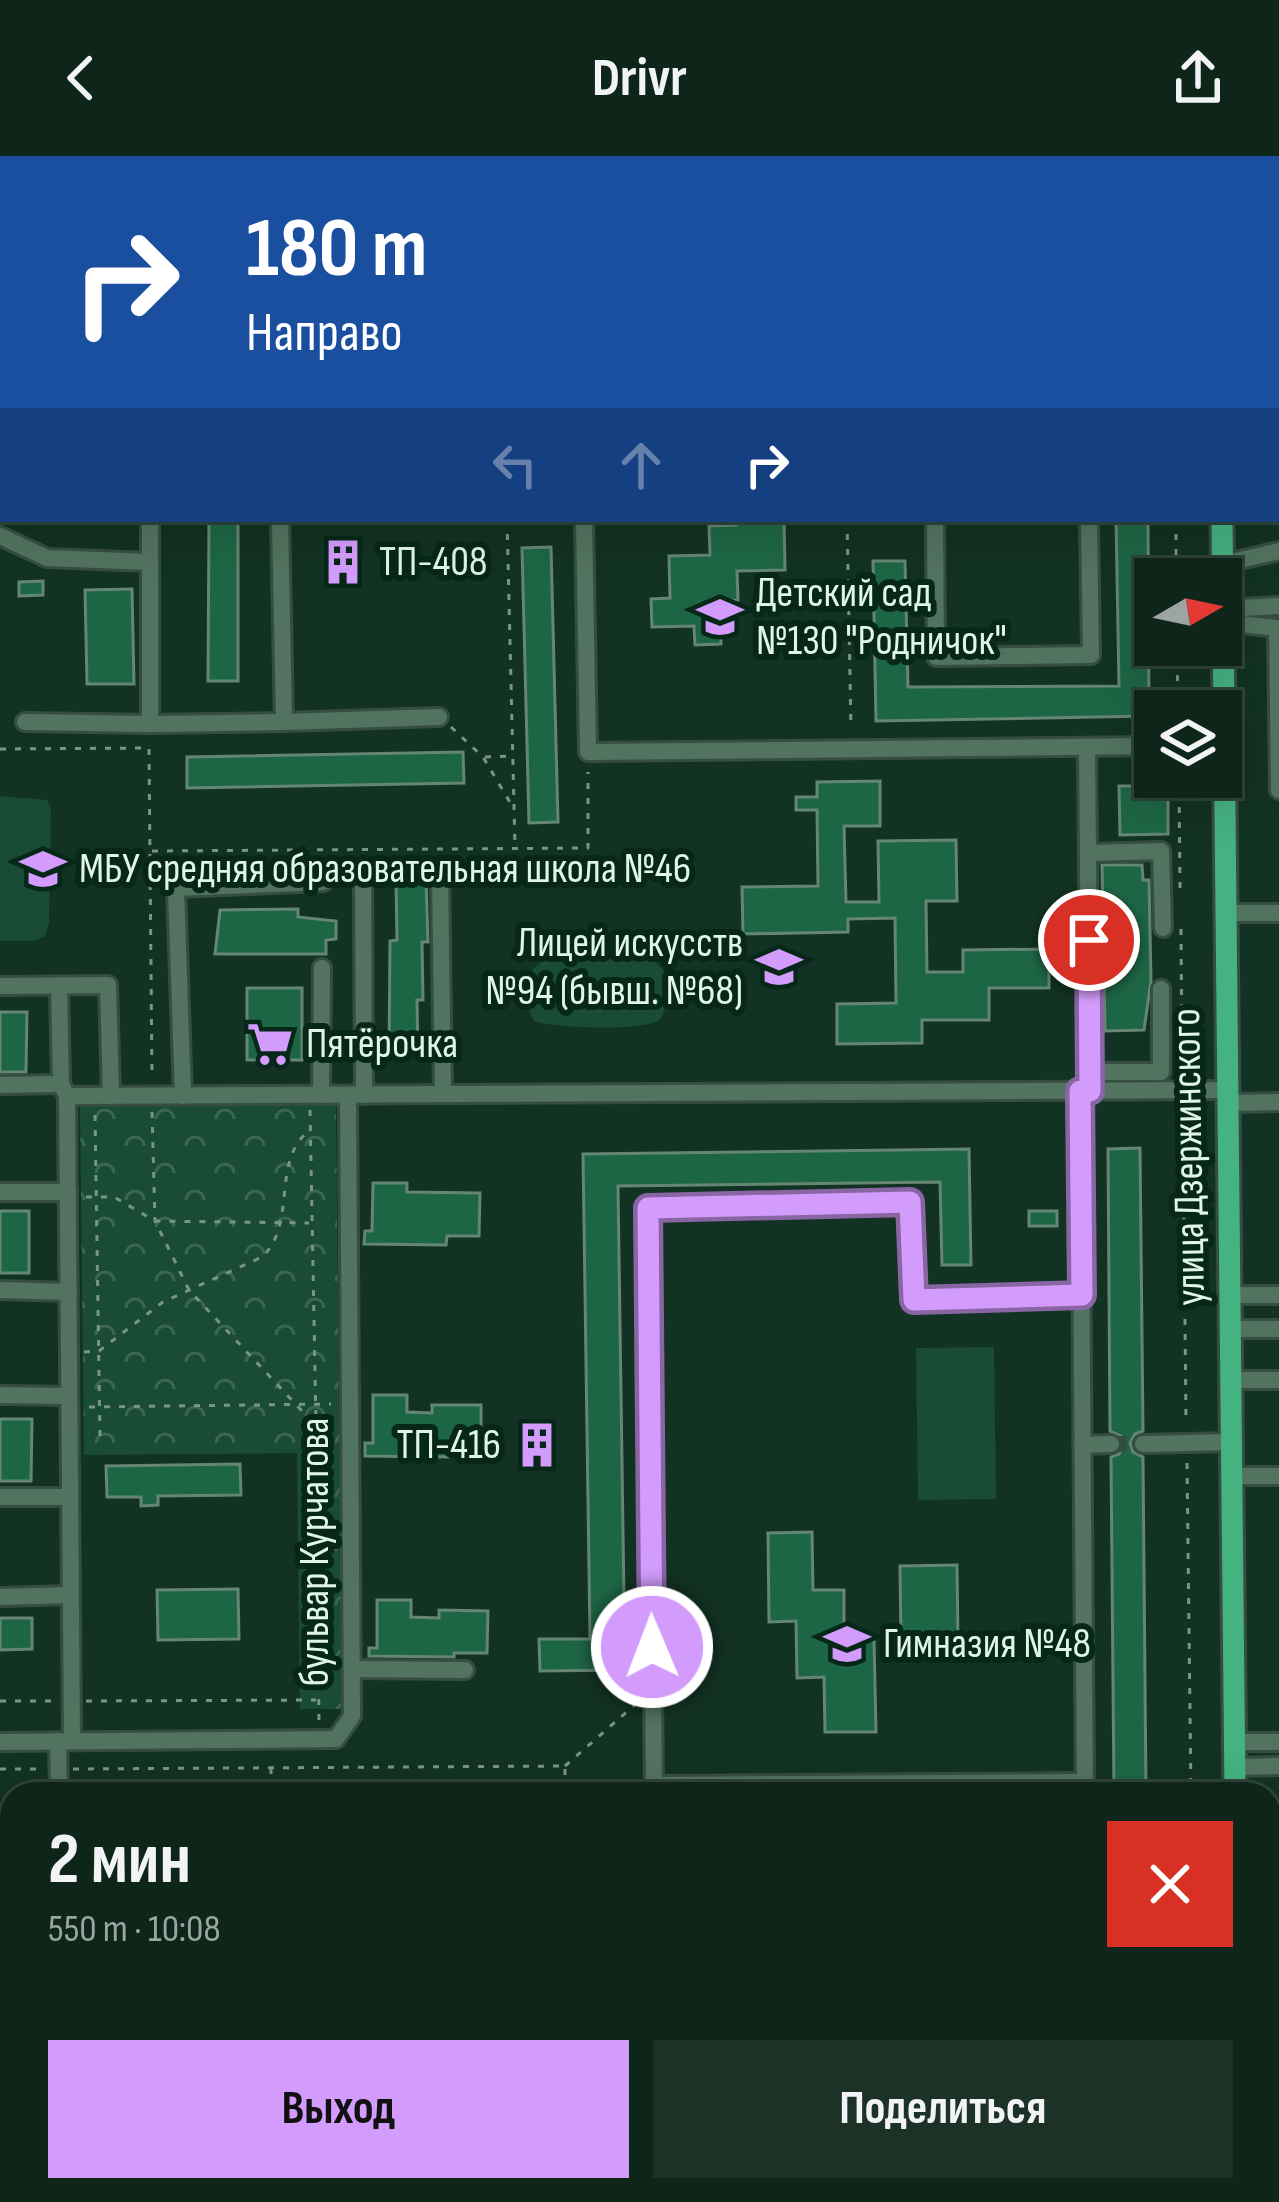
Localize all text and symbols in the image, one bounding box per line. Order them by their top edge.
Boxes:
icon: back [48,45,114,111]
icon: share [1165,45,1231,111]
text: Drivr [592,46,687,111]
text: 180 m [246,199,427,300]
icon: right [48,204,204,360]
text: Направо [246,301,403,366]
icon: left [482,432,548,498]
icon: ahead [608,432,674,498]
icon: right [734,432,800,498]
building icon: ТП-408 [318,537,368,587]
place label: ТП-408 [379,537,488,588]
north arrow [1134,558,1242,666]
map controls [1134,558,1242,798]
place label: Детский сад №130 "Родничок" [756,568,1007,667]
school or university icon: Детский сад №130 "Родничок" [695,592,745,642]
button: layers [1134,690,1242,798]
school or university icon: МБУ средняя образовательная школа №46 [18,844,68,894]
place label: МБУ средняя образовательная школа №46 [79,844,691,895]
pin [1038,889,1140,991]
icon: arrive [1056,907,1122,973]
place label: Лицей искусств №94 (бывш. №68) [485,918,743,1017]
school or university icon: Лицей искусств №94 (бывш. №68) [754,942,804,992]
street label: улица Дзержинского [1161,1008,1217,1306]
supermarket icon: Пятёрочка [245,1019,295,1069]
place label: Пятёрочка [306,1019,458,1070]
street label: бульвар Курчатова [290,1418,341,1686]
place label: ТП-416 [396,1420,501,1471]
building icon: ТП-416 [512,1420,562,1470]
position arrow [589,1584,715,1710]
school or university icon: Гимназия №48 [822,1619,872,1669]
place label: Гимназия №48 [883,1619,1091,1670]
text: 2 мин [48,1817,191,1904]
button: close [1107,1821,1233,1947]
text: 550 m · 10:08 [48,1906,220,1953]
button: Выход [48,2040,629,2178]
button: Поделиться [653,2040,1233,2178]

